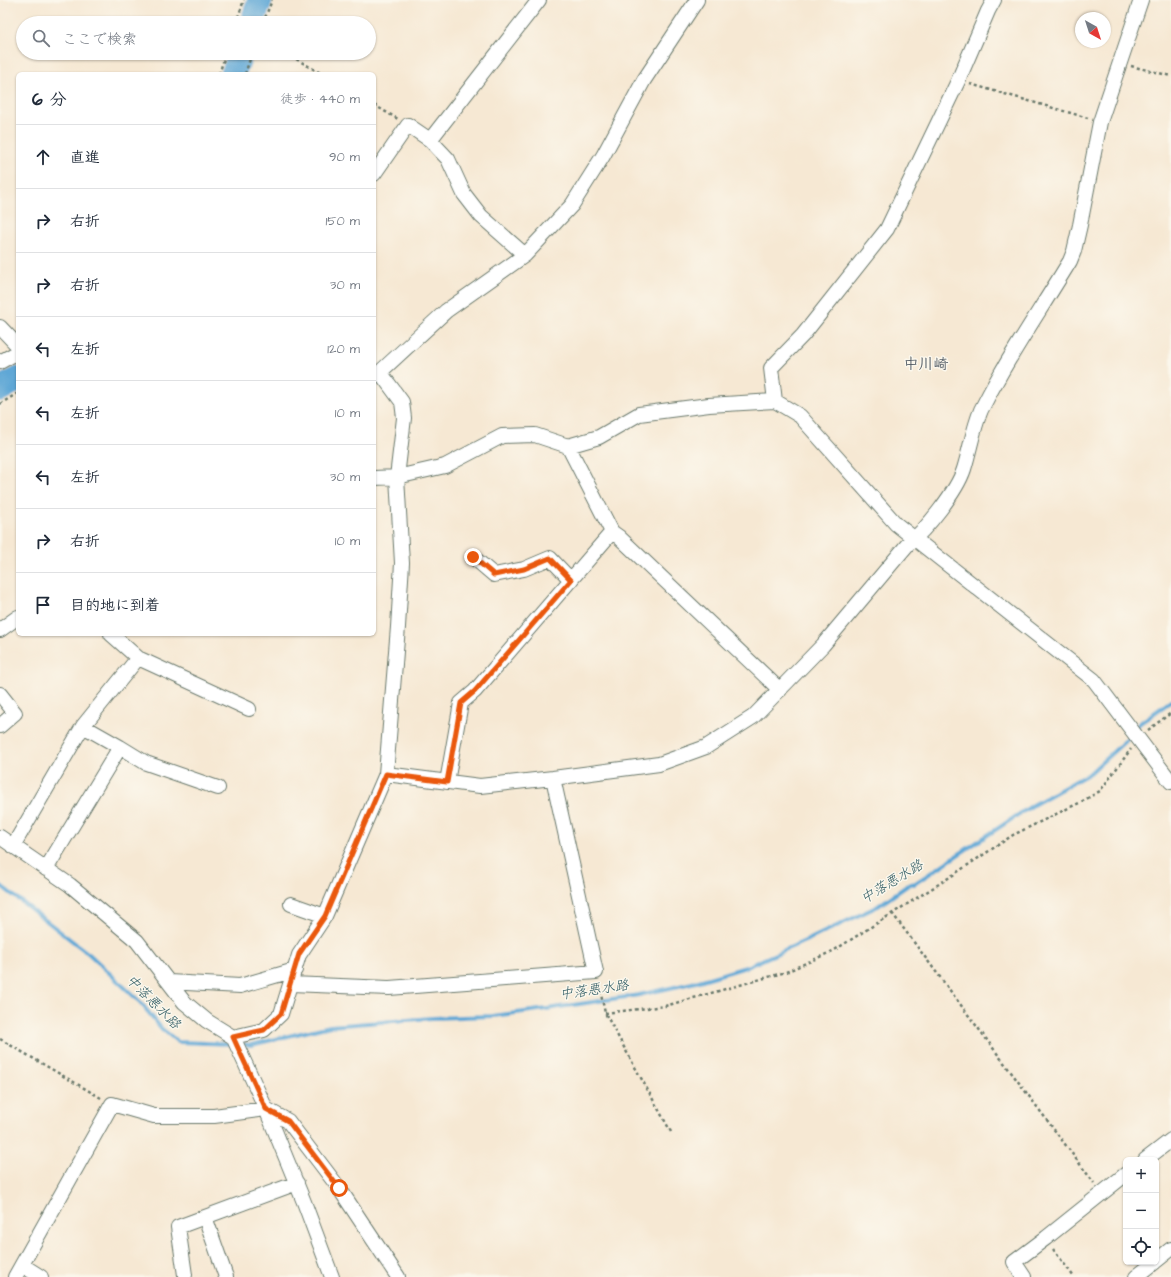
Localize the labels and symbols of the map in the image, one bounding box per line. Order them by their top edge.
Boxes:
north arrow [1075,12,1111,48]
district label: 中川崎 [903,354,949,375]
route end [464,548,482,566]
water label: 中落悪水路 [857,855,928,909]
water label: 中落悪水路 [121,970,186,1035]
water label: 中落悪水路 [558,975,631,1005]
route start [330,1179,348,1197]

